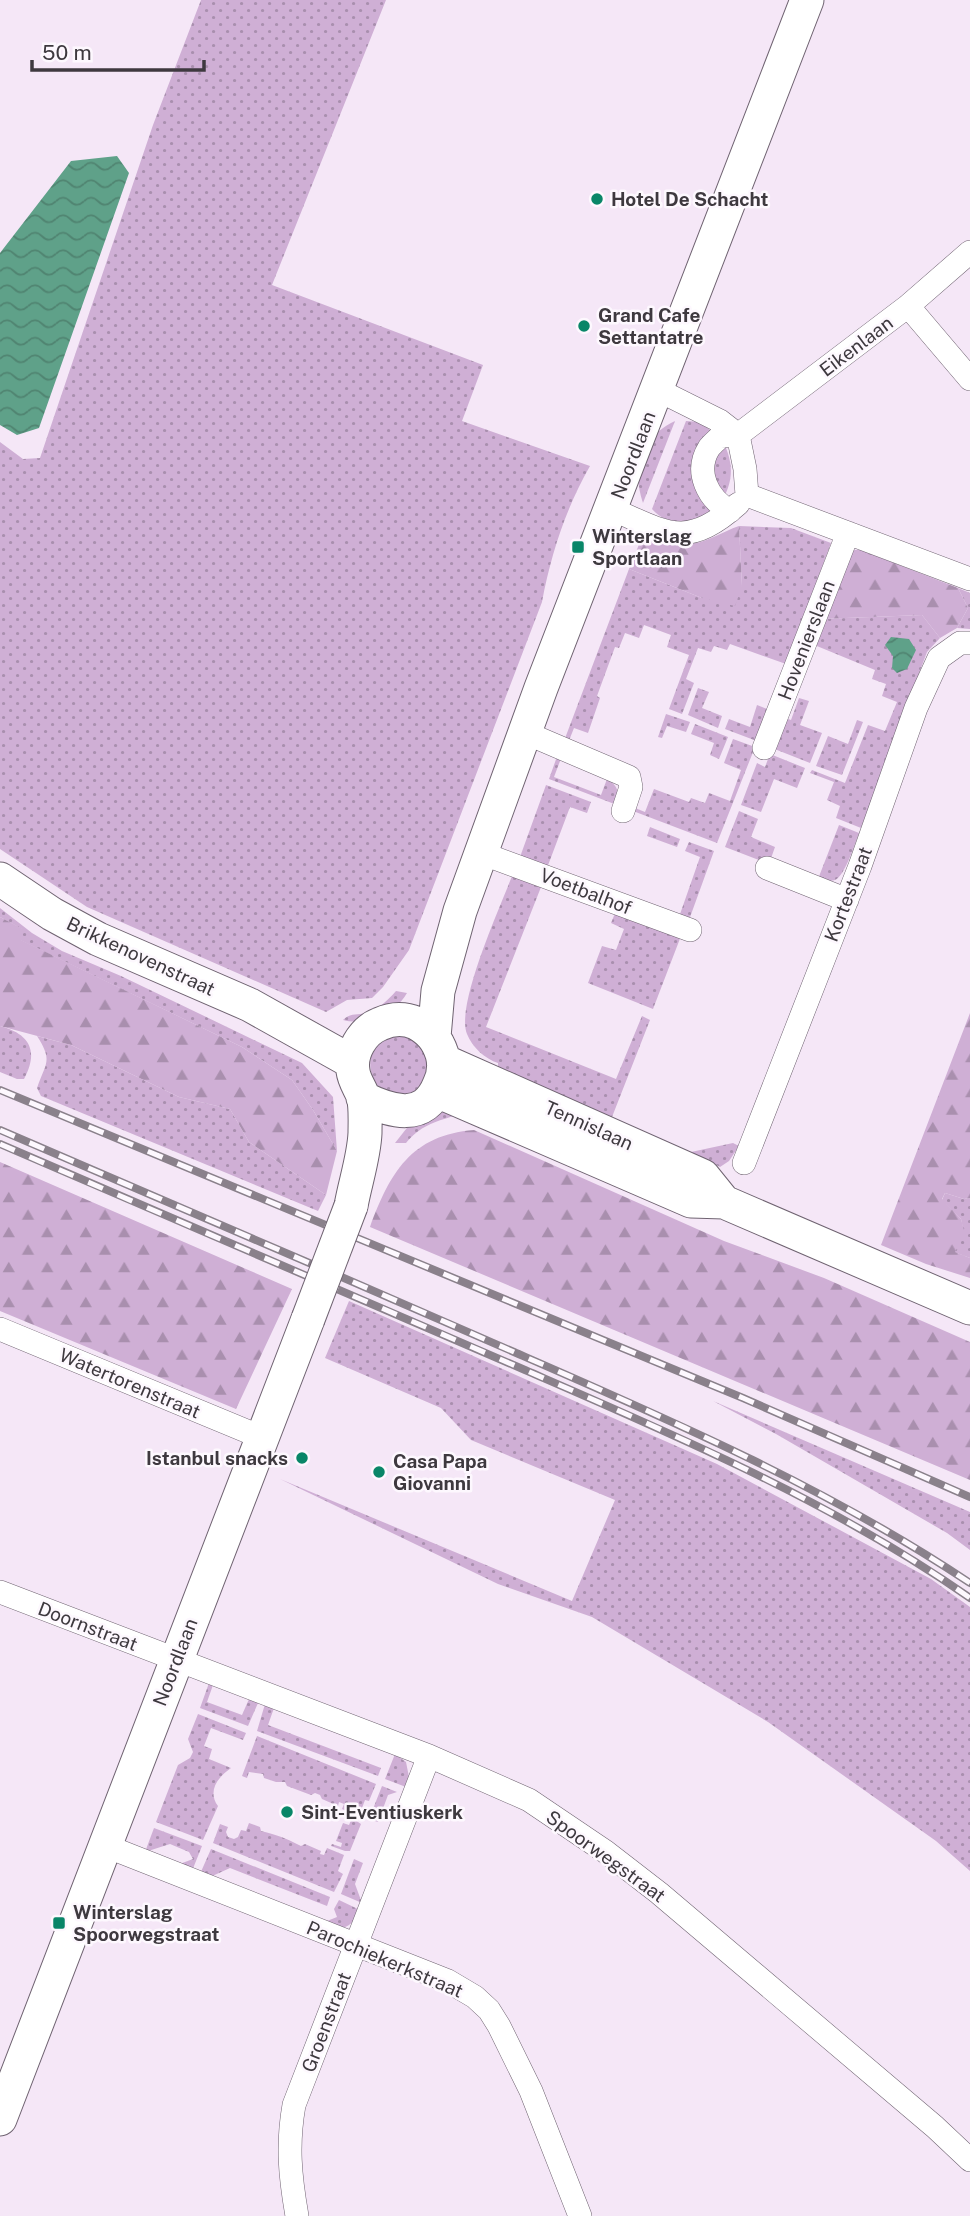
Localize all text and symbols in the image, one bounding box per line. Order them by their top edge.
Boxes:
scale bar [32,28,203,72]
text: 50 m [42,40,92,65]
place label: Hotel De Schacht [611,188,769,210]
marker: Hotel De Schacht [589,191,605,207]
place label: Grand Cafe Settantatre [598,304,704,348]
street label: Eikenlaan [815,311,897,381]
marker: Grand Cafe Settantatre [576,318,592,334]
street label: Noordlaan [606,408,660,502]
place label: Winterslag Sportlaan [592,525,692,569]
marker: Winterslag Sportlaan [570,539,586,555]
street label: Hovenierslaan [773,577,839,703]
street label: Kortestraat [820,843,876,945]
street label: Voetbalhof [537,863,635,919]
street label: Brikkenovenstraat [63,912,219,1000]
street label: Tennislaan [541,1096,637,1154]
street label: Watertorenstraat [56,1343,204,1423]
place label: Istanbul snacks [146,1447,288,1469]
marker: Istanbul snacks [294,1450,310,1466]
place label: Casa Papa Giovanni [393,1450,487,1494]
marker: Casa Papa Giovanni [371,1464,387,1480]
street label: Doornstraat [35,1597,141,1655]
street label: Noordlaan [148,1615,202,1709]
place label: Sint-Eventiuskerk [301,1801,463,1823]
marker: Sint-Eventiuskerk [279,1804,295,1820]
street label: Spoorwegstraat [542,1805,670,1907]
place label: Winterslag Spoorwegstraat [73,1901,219,1945]
marker: Winterslag Spoorwegstraat [51,1915,67,1931]
street label: Parochiekerkstraat [303,1916,467,2002]
street label: Groenstraat [297,1969,355,2075]

